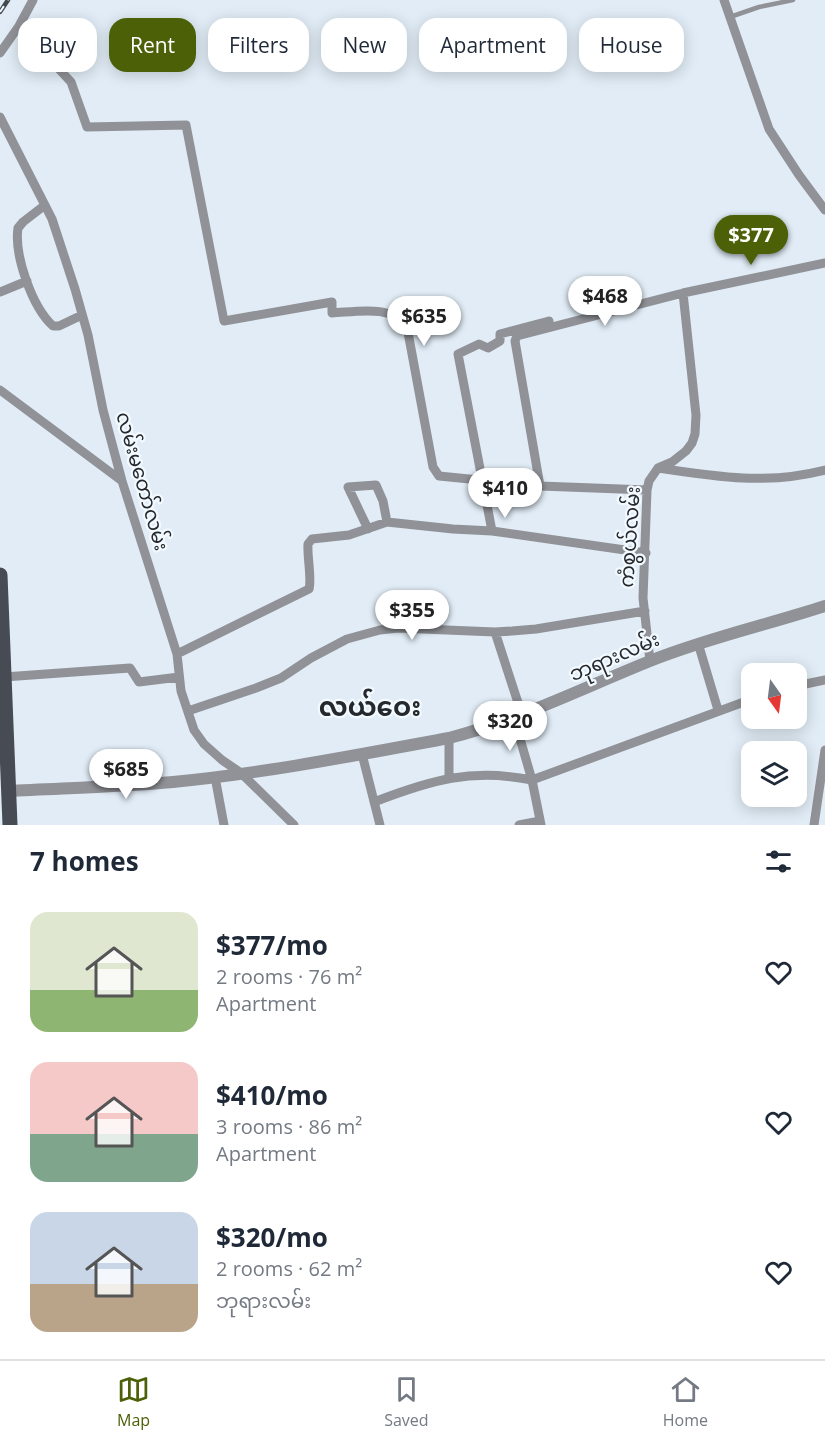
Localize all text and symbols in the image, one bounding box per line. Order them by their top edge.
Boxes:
chip: Buy [18,18,97,72]
chip: Rent [109,18,196,72]
chip: Filters [208,18,309,72]
chip: New [321,18,407,72]
chip: Apartment [419,18,567,72]
chip: House [579,18,684,72]
pin: $377 [715,215,787,266]
text: $377 [728,221,774,248]
pin: $468 [569,276,641,327]
text: $468 [582,282,628,309]
pin: $635 [388,296,460,347]
text: $635 [401,302,447,329]
street label: လမ်းမတော်လမ်း [110,408,176,554]
pin: $410 [469,468,541,519]
text: $410 [482,474,528,501]
street label: ကံစွယ်လမ်း [612,485,649,589]
pin: $355 [376,590,448,641]
text: $355 [389,596,435,623]
street label: ဘုရားလမ်း [565,625,665,691]
north arrow [741,663,807,729]
map controls [741,663,807,807]
district label: လယ်ဝေး [319,688,421,724]
pin: $320 [474,701,546,752]
text: $320 [487,707,533,734]
button: layers [741,741,807,807]
pin: $685 [90,749,162,800]
text: $685 [103,755,149,782]
text: 7 homes [30,843,139,879]
icon: filters [762,845,795,878]
text: $377/mo [216,927,328,963]
icon: home [78,936,150,1008]
icon: heart [762,956,795,989]
text: 2 rooms · 76 m² [216,963,362,990]
text: Apartment [216,990,316,1017]
text: $410/mo [216,1077,328,1113]
icon: home [78,1086,150,1158]
icon: heart [762,1106,795,1139]
text: 3 rooms · 86 m² [216,1113,362,1140]
text: Apartment [216,1140,316,1167]
text: $320/mo [216,1219,328,1255]
icon: home [78,1236,150,1308]
text: 2 rooms · 62 m² [216,1255,362,1282]
icon: heart [762,1256,795,1289]
text: ဘုရားလမ်း [216,1287,311,1314]
tab: Map [117,1373,150,1431]
tab: Saved [384,1373,429,1431]
tab: Home [663,1373,708,1431]

